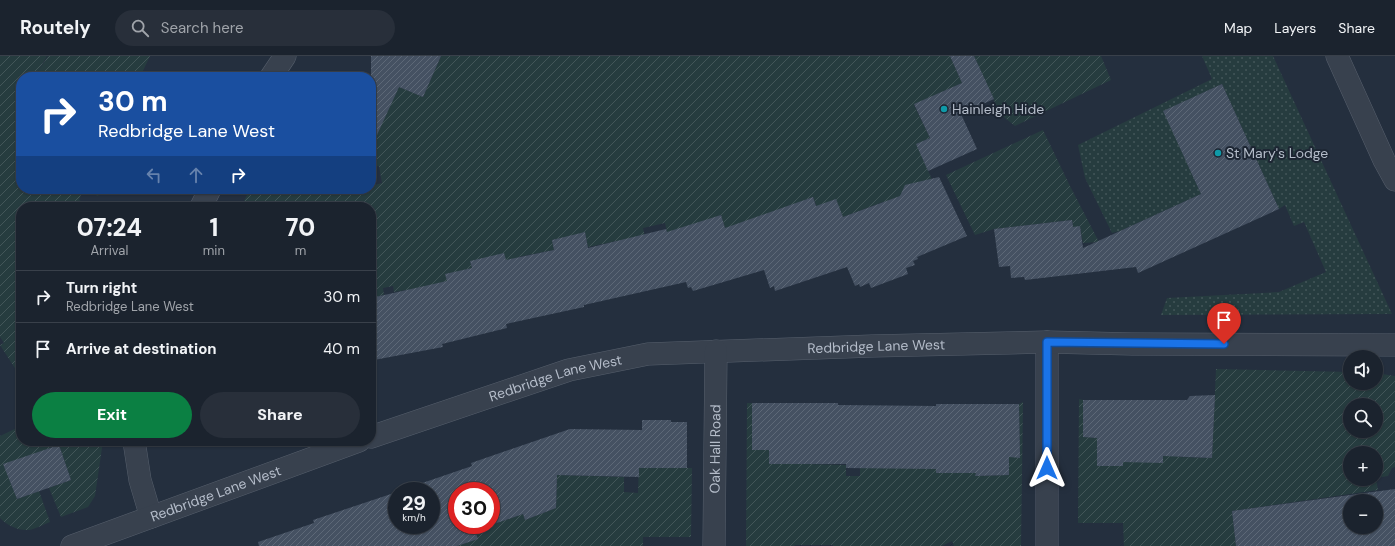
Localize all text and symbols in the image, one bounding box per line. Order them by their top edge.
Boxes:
search box [115,10,395,46]
text: Routely [20,15,91,40]
icon: search [129,17,151,39]
text: Search here [161,18,243,38]
text: Map [1224,19,1252,37]
text: Layers [1274,19,1316,37]
text: Share [1338,19,1375,37]
text: 30 m [98,83,168,120]
icon: right [32,88,84,140]
place label: Hainleigh Hide [952,100,1044,118]
marker: Hainleigh Hide [939,104,949,114]
text: Redbridge Lane West [98,119,275,143]
place label: St Mary's Lodge [1226,144,1328,162]
marker: St Mary's Lodge [1213,148,1223,158]
icon: left [143,164,165,186]
icon: ahead [185,164,207,186]
icon: right [227,164,249,186]
text: 07:24 [77,212,142,243]
text: 1 [209,212,218,243]
text: 70 [286,212,315,243]
text: Arrival [90,242,128,259]
text: min [203,242,225,259]
text: m [295,242,306,259]
text: Turn right [66,278,137,298]
icon: right [32,286,54,308]
text: 30 m [324,287,360,307]
text: Redbridge Lane West [66,298,194,315]
pin [1207,303,1241,344]
icon: arrive [1213,309,1235,331]
street label: Redbridge Lane West [807,335,945,357]
icon: arrive [32,338,54,360]
text: Arrive at destination [66,339,217,359]
text: 40 m [323,339,360,359]
street label: Redbridge Lane West [487,350,624,405]
map controls [1343,350,1383,534]
button: sound [1343,350,1383,390]
button: Exit [32,392,192,438]
button: Share [200,392,360,438]
button: search [1343,398,1383,438]
street label: Oak Hall Road [706,404,724,494]
button: + [1343,446,1383,486]
position arrow [1026,447,1068,489]
street label: Redbridge Lane West [148,461,283,526]
speed limit sign: 30 [448,482,500,534]
text: 29 [402,490,426,516]
button: − [1343,494,1383,534]
text: km/h [402,511,426,524]

